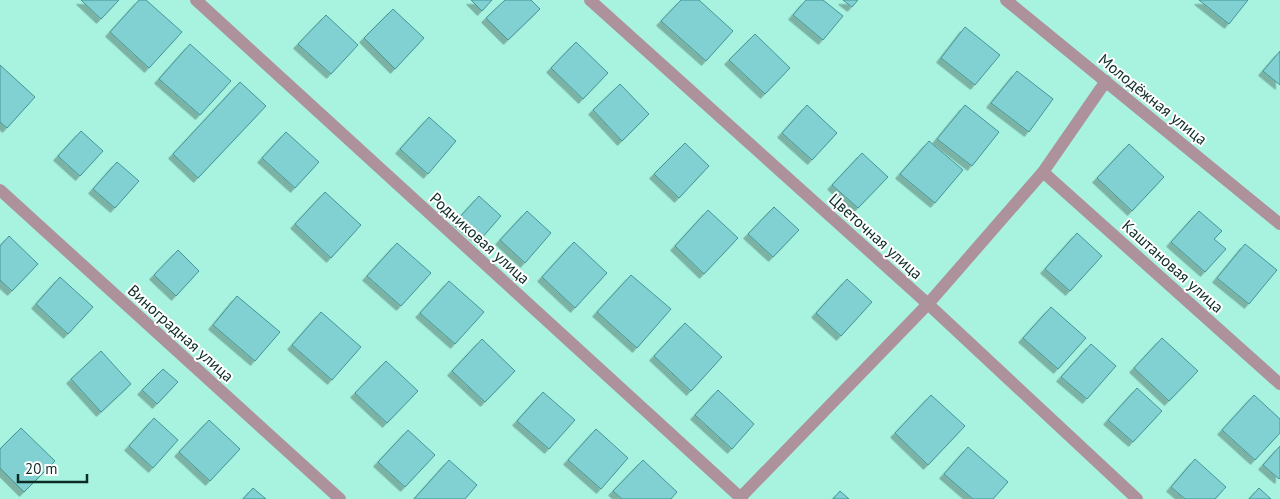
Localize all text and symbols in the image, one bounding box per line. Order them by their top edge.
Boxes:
street label: Молодёжная улица [1095,49,1211,149]
street label: Родниковая улица [426,188,534,288]
street label: Цветочная улица [825,189,927,283]
street label: Каштановая улица [1118,215,1228,317]
street label: Виноградная улица [124,280,238,386]
scale bar [18,452,86,484]
text: 20 m [25,459,58,478]

